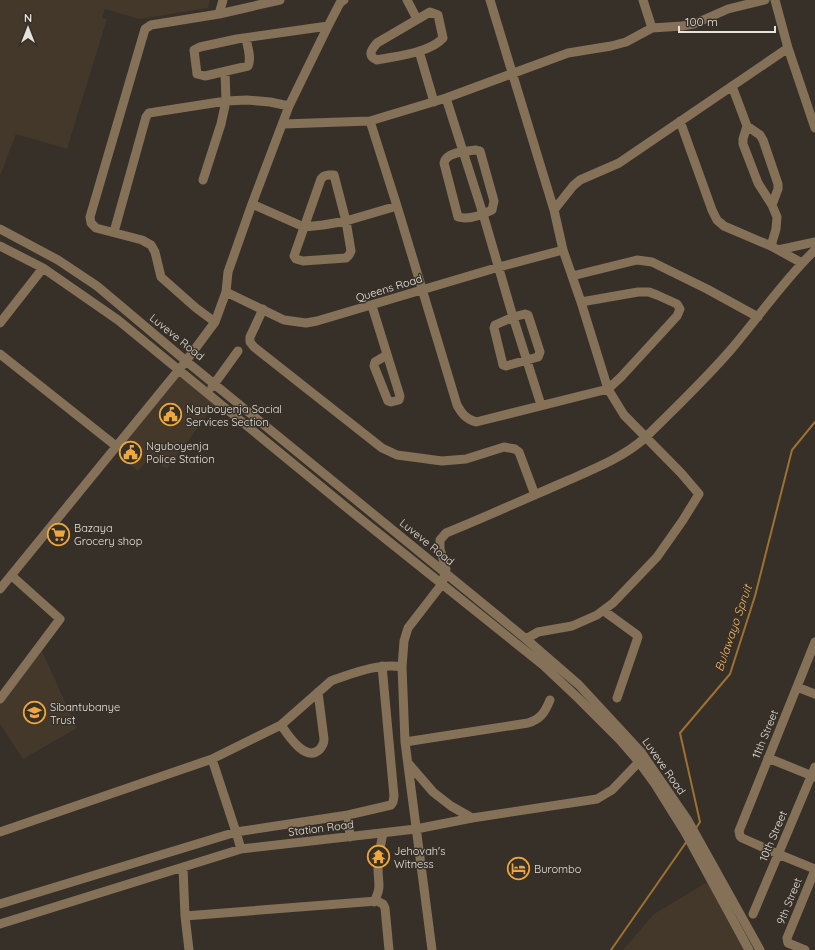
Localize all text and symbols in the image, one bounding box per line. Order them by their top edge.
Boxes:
north arrow [8,8,48,48]
scale bar [679,8,775,34]
text: N [24,11,32,25]
text: 100 m [685,14,718,29]
street label: Queens Road [354,271,424,305]
street label: Luveve Road [147,311,207,363]
public building icon: Nguboyenja Social Services Section [157,402,183,428]
place label: Nguboyenja Social Services Section [186,402,282,429]
public building icon: Nguboyenja Police Station [117,439,143,465]
place label: Nguboyenja Police Station [146,439,215,466]
street label: Luveve Road [397,516,457,568]
supermarket icon: Bazaya Grocery shop [46,521,72,547]
place label: Bazaya Grocery shop [74,521,143,548]
water label: Bulawayo Spruit [711,581,755,673]
school or university icon: Sibantubanye Trust [22,700,48,726]
place label: Sibantubanye Trust [50,700,120,727]
street label: 11th Street [749,707,781,760]
street label: Luveve Road [639,735,689,797]
street label: 10th Street [756,808,790,863]
street label: Station Road [287,817,355,839]
temple icon: Jehovah's Witness [365,844,391,870]
place label: Jehovah's Witness [394,844,445,871]
hotel icon: Burombo [506,856,532,882]
place label: Burombo [534,862,582,876]
street label: 9th Street [773,875,805,926]

